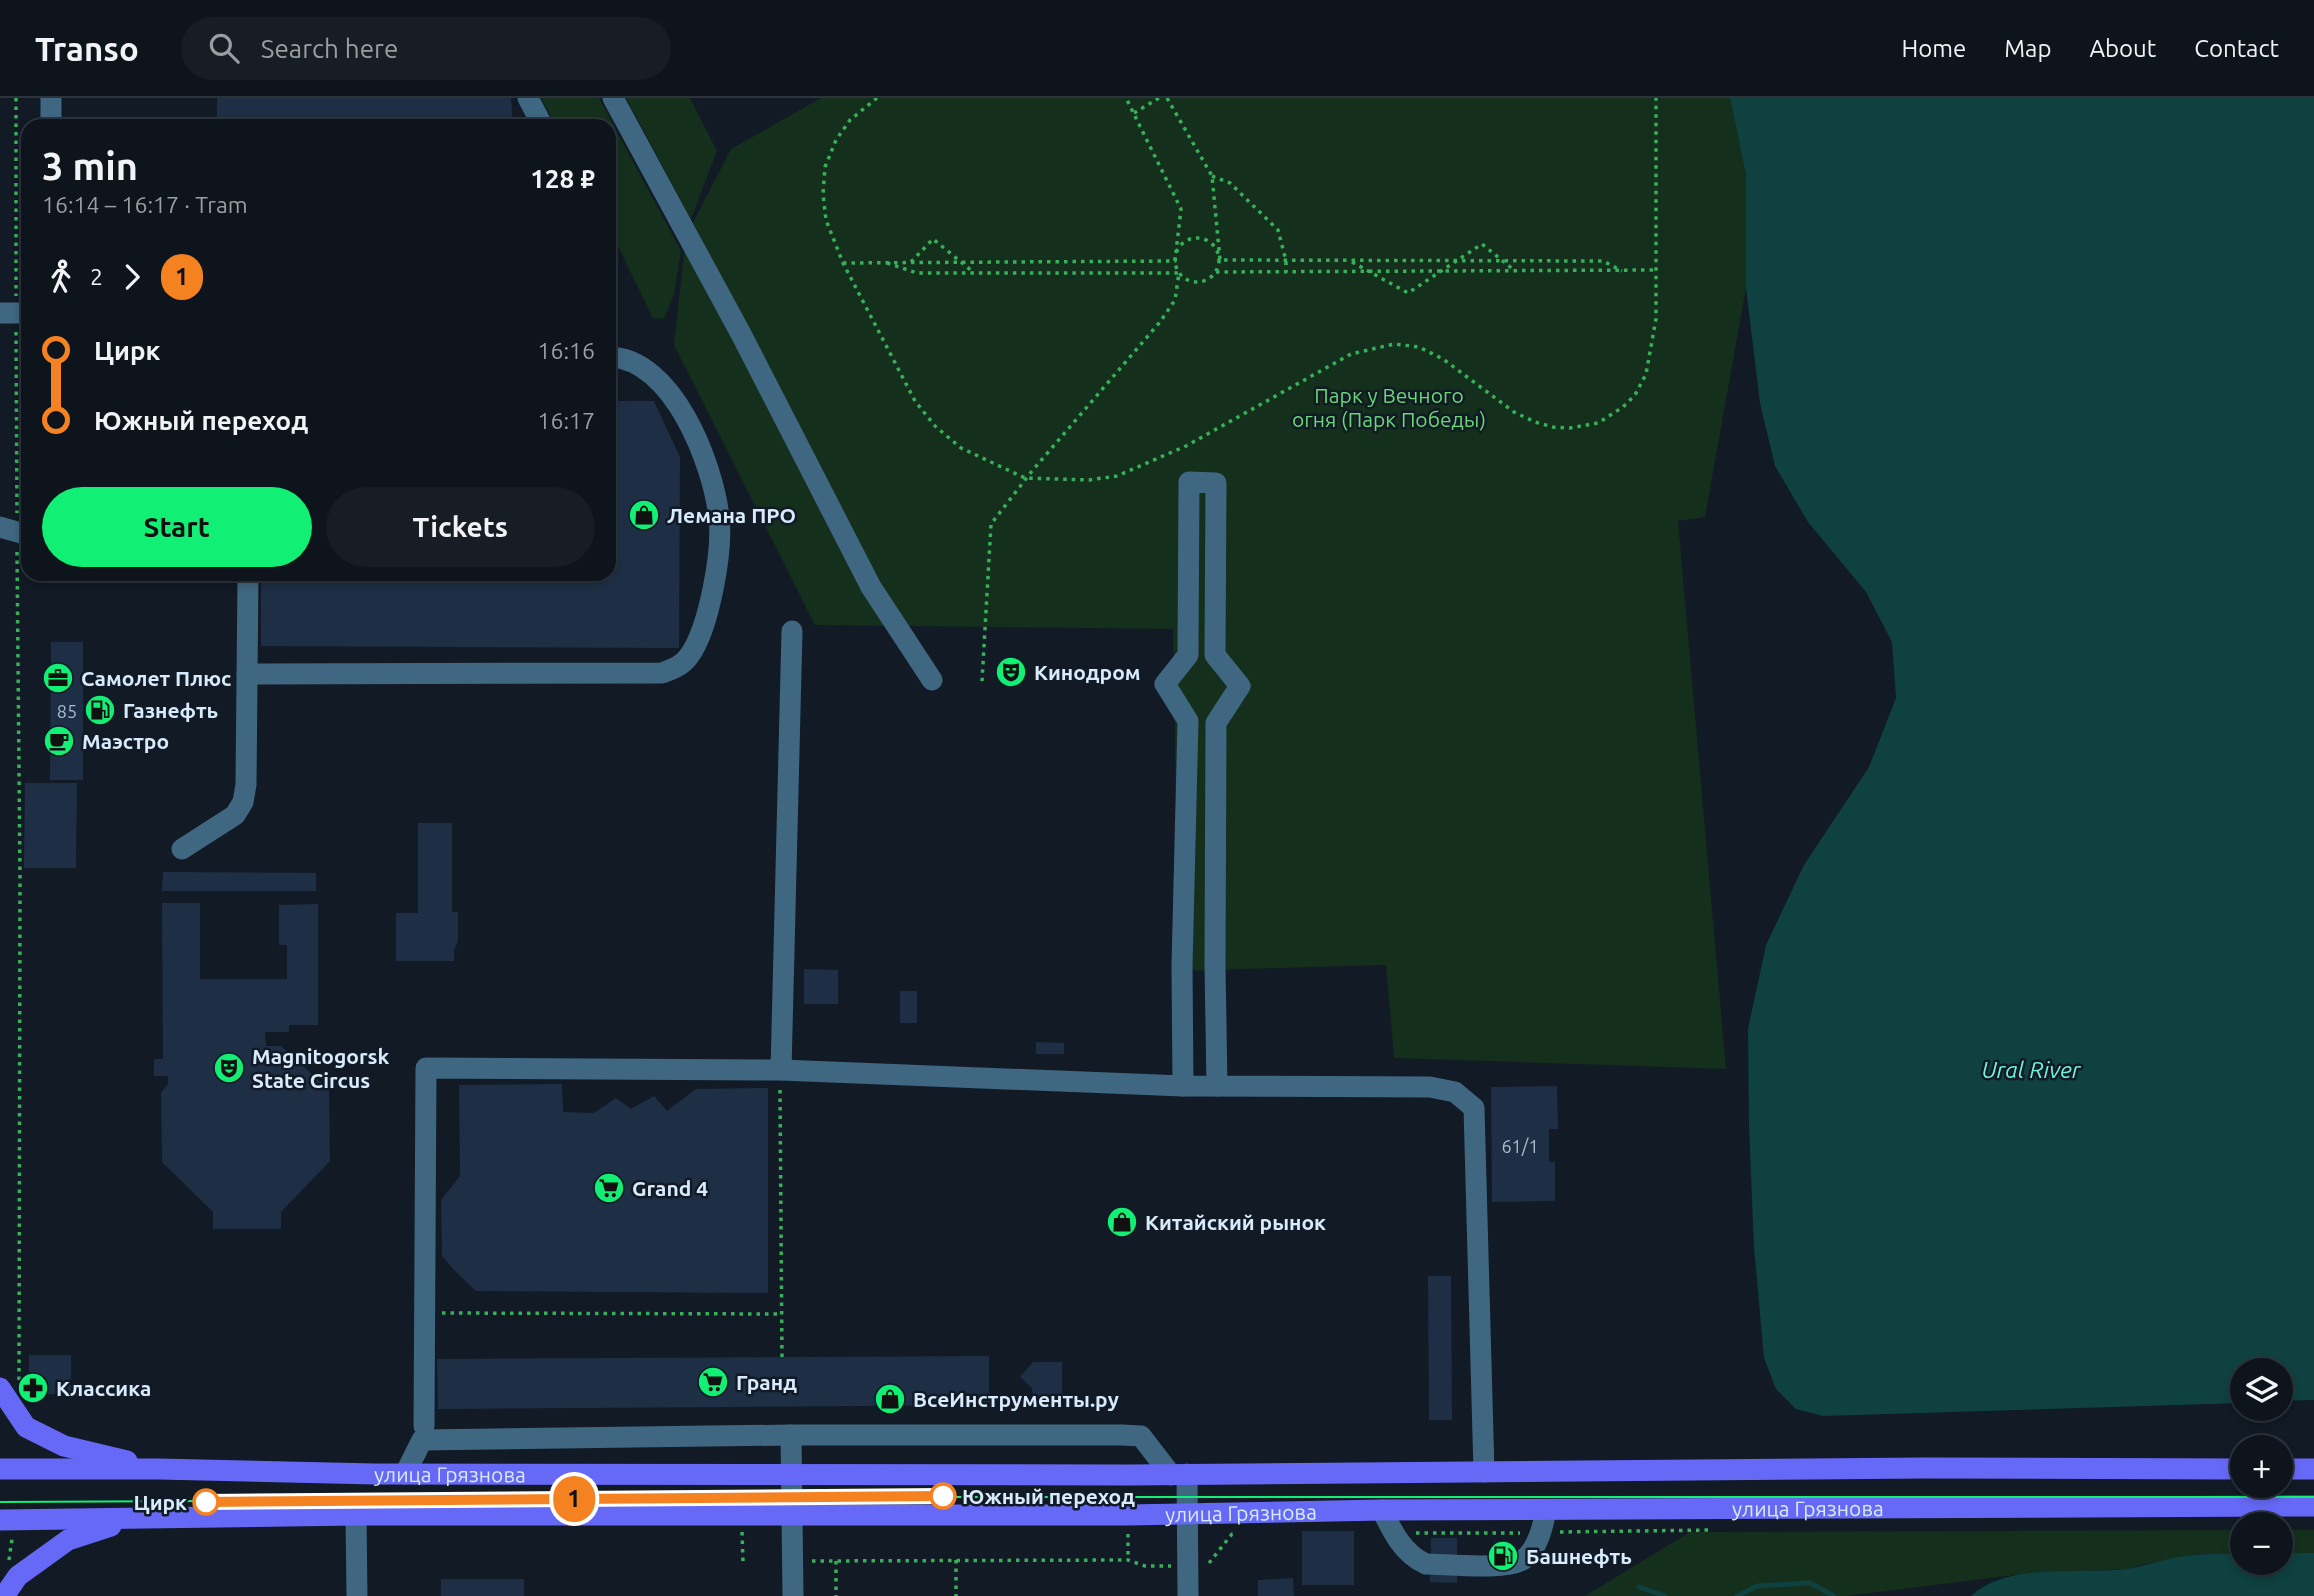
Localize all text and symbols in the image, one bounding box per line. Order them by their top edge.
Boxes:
search box [181,17,671,80]
icon: search [205,29,243,67]
text: Transo [35,30,139,67]
text: Search here [261,34,398,63]
text: Home [1901,35,1966,62]
text: Map [2004,35,2051,62]
text: About [2089,35,2156,62]
text: Contact [2194,35,2279,62]
text: 3 min [42,145,138,187]
text: 128 ₽ [530,164,595,193]
text: 16:14 – 16:17 · Tram [42,192,248,217]
icon: walk [42,258,80,296]
icon: forward [113,258,151,296]
text: 1 [175,263,189,290]
text: 2 [90,264,103,289]
text: Цирк [94,336,160,365]
text: 16:16 [537,338,595,363]
park label: Парк у Вечного огня (Парк Победы) [1292,383,1486,431]
text: Южный переход [94,406,308,435]
text: 16:17 [537,408,595,433]
button: Start [42,487,312,567]
button: Tickets [326,487,595,567]
shop icon: Лемана ПРО [627,498,661,532]
place label: Лемана ПРО [667,503,796,527]
theatre icon: Кинодром [994,655,1028,689]
place label: Кинодром [1034,660,1141,684]
office icon: Самолет Плюс [41,661,75,695]
place label: Самолет Плюс [81,666,231,690]
fuel station icon: Газнефть [83,693,117,727]
place label: Газнефть [123,698,218,722]
house number: 85 [57,701,77,721]
cafe icon: Маэстро [42,724,76,758]
place label: Маэстро [82,729,169,753]
place label: Magnitogorsk State Circus [252,1044,390,1092]
theatre icon: Magnitogorsk State Circus [212,1051,246,1085]
water label: Ural River [1981,1057,2082,1082]
house number: 61/1 [1501,1136,1539,1156]
supermarket icon: Grand 4 [592,1171,626,1205]
place label: Grand 4 [632,1176,708,1200]
shop icon: Китайский рынок [1105,1205,1139,1239]
place label: Китайский рынок [1145,1210,1326,1234]
map controls [2230,1358,2293,1575]
button: layers [2230,1358,2293,1421]
supermarket icon: Гранд [696,1365,730,1399]
place label: Гранд [736,1370,797,1394]
pharmacy icon: Классика [16,1371,50,1405]
place label: Классика [56,1376,151,1400]
shop icon: ВсеИнструменты.ру [873,1382,907,1416]
place label: ВсеИнструменты.ру [913,1387,1119,1411]
button: + [2230,1435,2293,1498]
street label: улица Грязнова [374,1462,526,1486]
line badge: 1 [551,1476,597,1522]
marker: Южный переход [930,1483,956,1509]
place label: Южный переход [962,1484,1135,1508]
text: 1 [567,1485,581,1512]
marker: Цирк [193,1489,219,1515]
place label: Цирк [133,1490,187,1514]
street label: улица Грязнова [1732,1496,1884,1520]
street label: улица Грязнова [1165,1499,1317,1526]
button: − [2230,1512,2293,1575]
fuel station icon: Башнефть [1486,1539,1520,1573]
place label: Башнефть [1526,1544,1632,1568]

